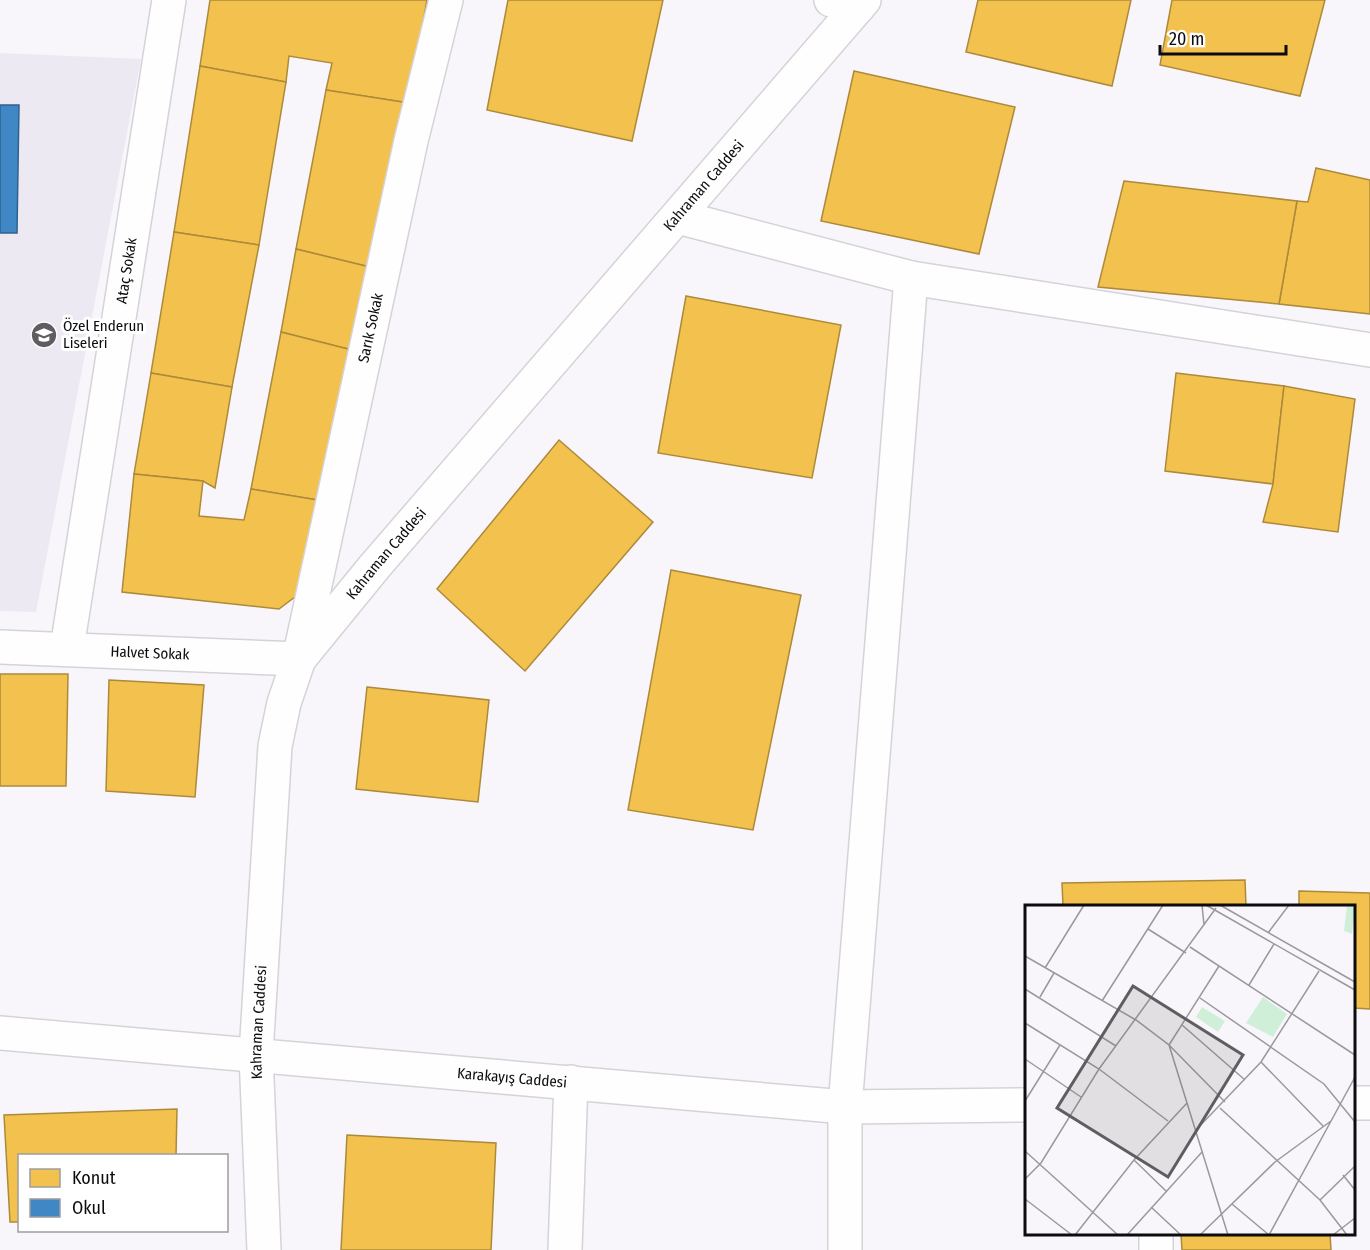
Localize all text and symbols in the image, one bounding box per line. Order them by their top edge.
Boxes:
scale bar [1160,18,1286,56]
text: 20 m [1169,28,1204,50]
street label: Kahraman Caddesi [660,137,748,235]
street label: Ataç Sokak [112,236,140,305]
street label: Sarık Sokak [354,291,387,364]
place label: Özel Enderun Liseleri [63,317,144,352]
school or university icon: Özel Enderun Liseleri [29,320,59,350]
street label: Kahraman Caddesi [343,504,430,603]
street label: Halvet Sokak [110,642,190,664]
inset map [1025,905,1355,1235]
street label: Kahraman Caddesi [247,965,270,1080]
street label: Karakayış Caddesi [456,1064,568,1092]
legend [18,1154,228,1232]
text: Konut [72,1167,116,1189]
text: Okul [72,1197,106,1219]

